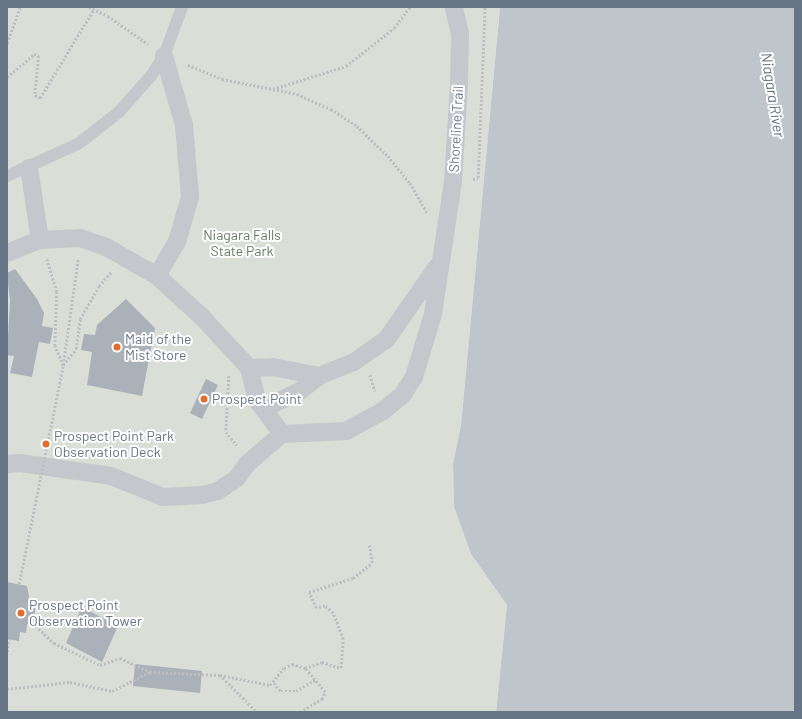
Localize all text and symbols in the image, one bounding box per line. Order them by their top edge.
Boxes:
water label: Niagara River [757,51,789,139]
street label: Shoreline Trail [445,85,467,173]
park label: Niagara Falls State Park [203,227,281,260]
place label: Maid of the Mist Store [125,331,192,364]
marker: Maid of the Mist Store [112,342,122,352]
place label: Prospect Point [212,391,302,407]
marker: Prospect Point [199,394,209,404]
place label: Prospect Point Park Observation Deck [54,428,174,460]
marker: Prospect Point Park Observation Deck [41,439,51,449]
place label: Prospect Point Observation Tower [29,597,142,630]
marker: Prospect Point Observation Tower [16,608,26,618]

